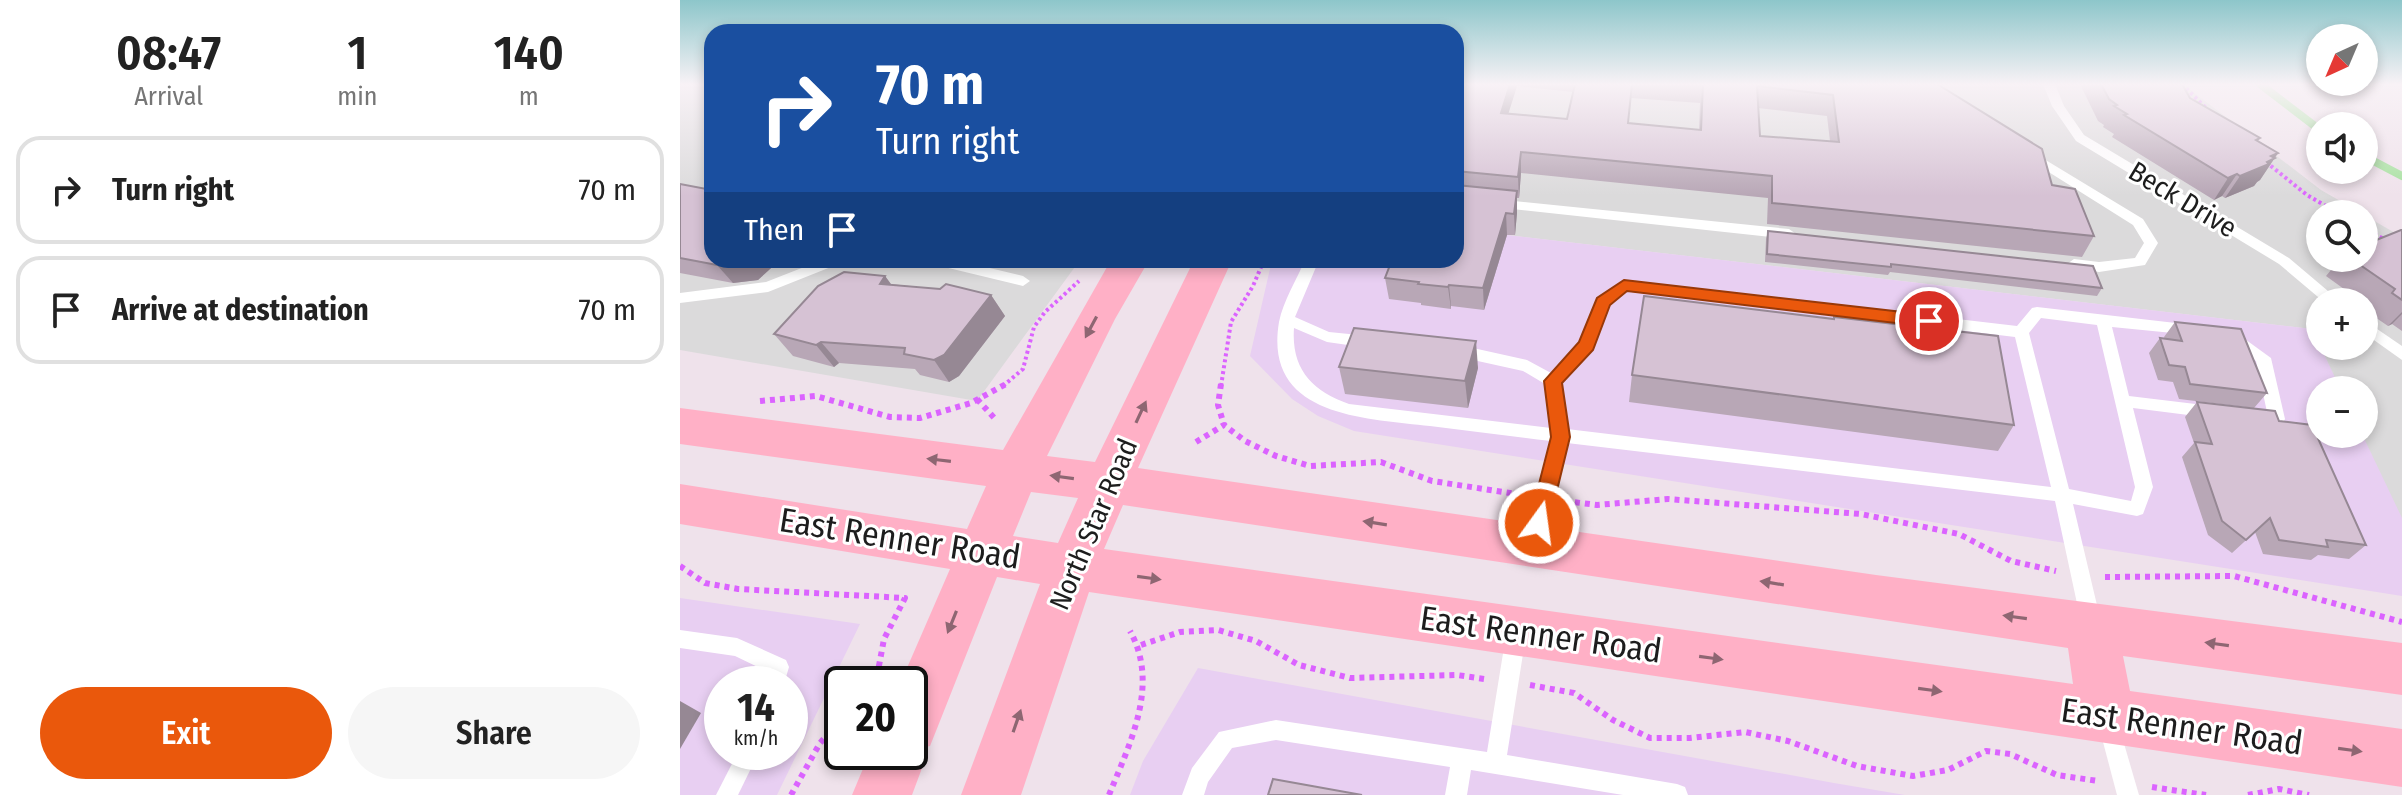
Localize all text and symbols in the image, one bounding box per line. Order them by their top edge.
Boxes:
text: 08:47 [116,24,221,82]
text: 1 [347,24,367,82]
text: 140 [494,24,564,82]
north arrow [2306,24,2378,96]
map controls [2306,24,2378,448]
text: 70 m [876,52,984,119]
icon: right [744,56,848,160]
text: Arrival [134,81,203,112]
text: min [337,81,378,112]
text: m [519,81,539,112]
button: sound [2306,112,2378,184]
text: Turn right [876,120,1019,164]
street label: Beck Drive [2123,154,2243,244]
icon: right [44,168,88,212]
text: Turn right [112,172,234,208]
text: 70 m [578,172,636,208]
button: search [2306,200,2378,272]
icon: arrive [820,208,864,252]
text: Then [744,212,804,248]
pin [1895,287,1963,355]
icon: arrive [44,288,88,332]
button: + [2306,288,2378,360]
text: Arrive at destination [112,292,369,328]
text: 70 m [578,292,636,328]
icon: arrive [1907,299,1951,343]
one-way arrow [1084,316,1097,339]
button: − [2306,376,2378,448]
one-way arrow [1134,401,1148,424]
street label: North Star Road [1043,434,1144,615]
one-way arrow [926,454,951,467]
one-way arrow [1049,470,1074,483]
position arrow [1497,481,1581,565]
street label: East Renner Road [777,499,1023,578]
one-way arrow [1362,516,1387,529]
one-way arrow [1137,572,1162,585]
one-way arrow [1759,576,1784,589]
street label: East Renner Road [1418,597,1664,672]
one-way arrow [946,610,959,634]
one-way arrow [2002,610,2027,623]
one-way arrow [2204,638,2229,651]
one-way arrow [1699,652,1724,665]
speed limit sign: 20 [824,666,928,770]
text: 14 [737,684,775,732]
one-way arrow [1918,684,1943,696]
button: Exit [40,687,332,779]
button: Share [348,687,640,779]
street label: East Renner Road [2059,689,2305,764]
one-way arrow [1011,709,1024,733]
text: km/h [734,726,778,750]
one-way arrow [2337,744,2362,757]

